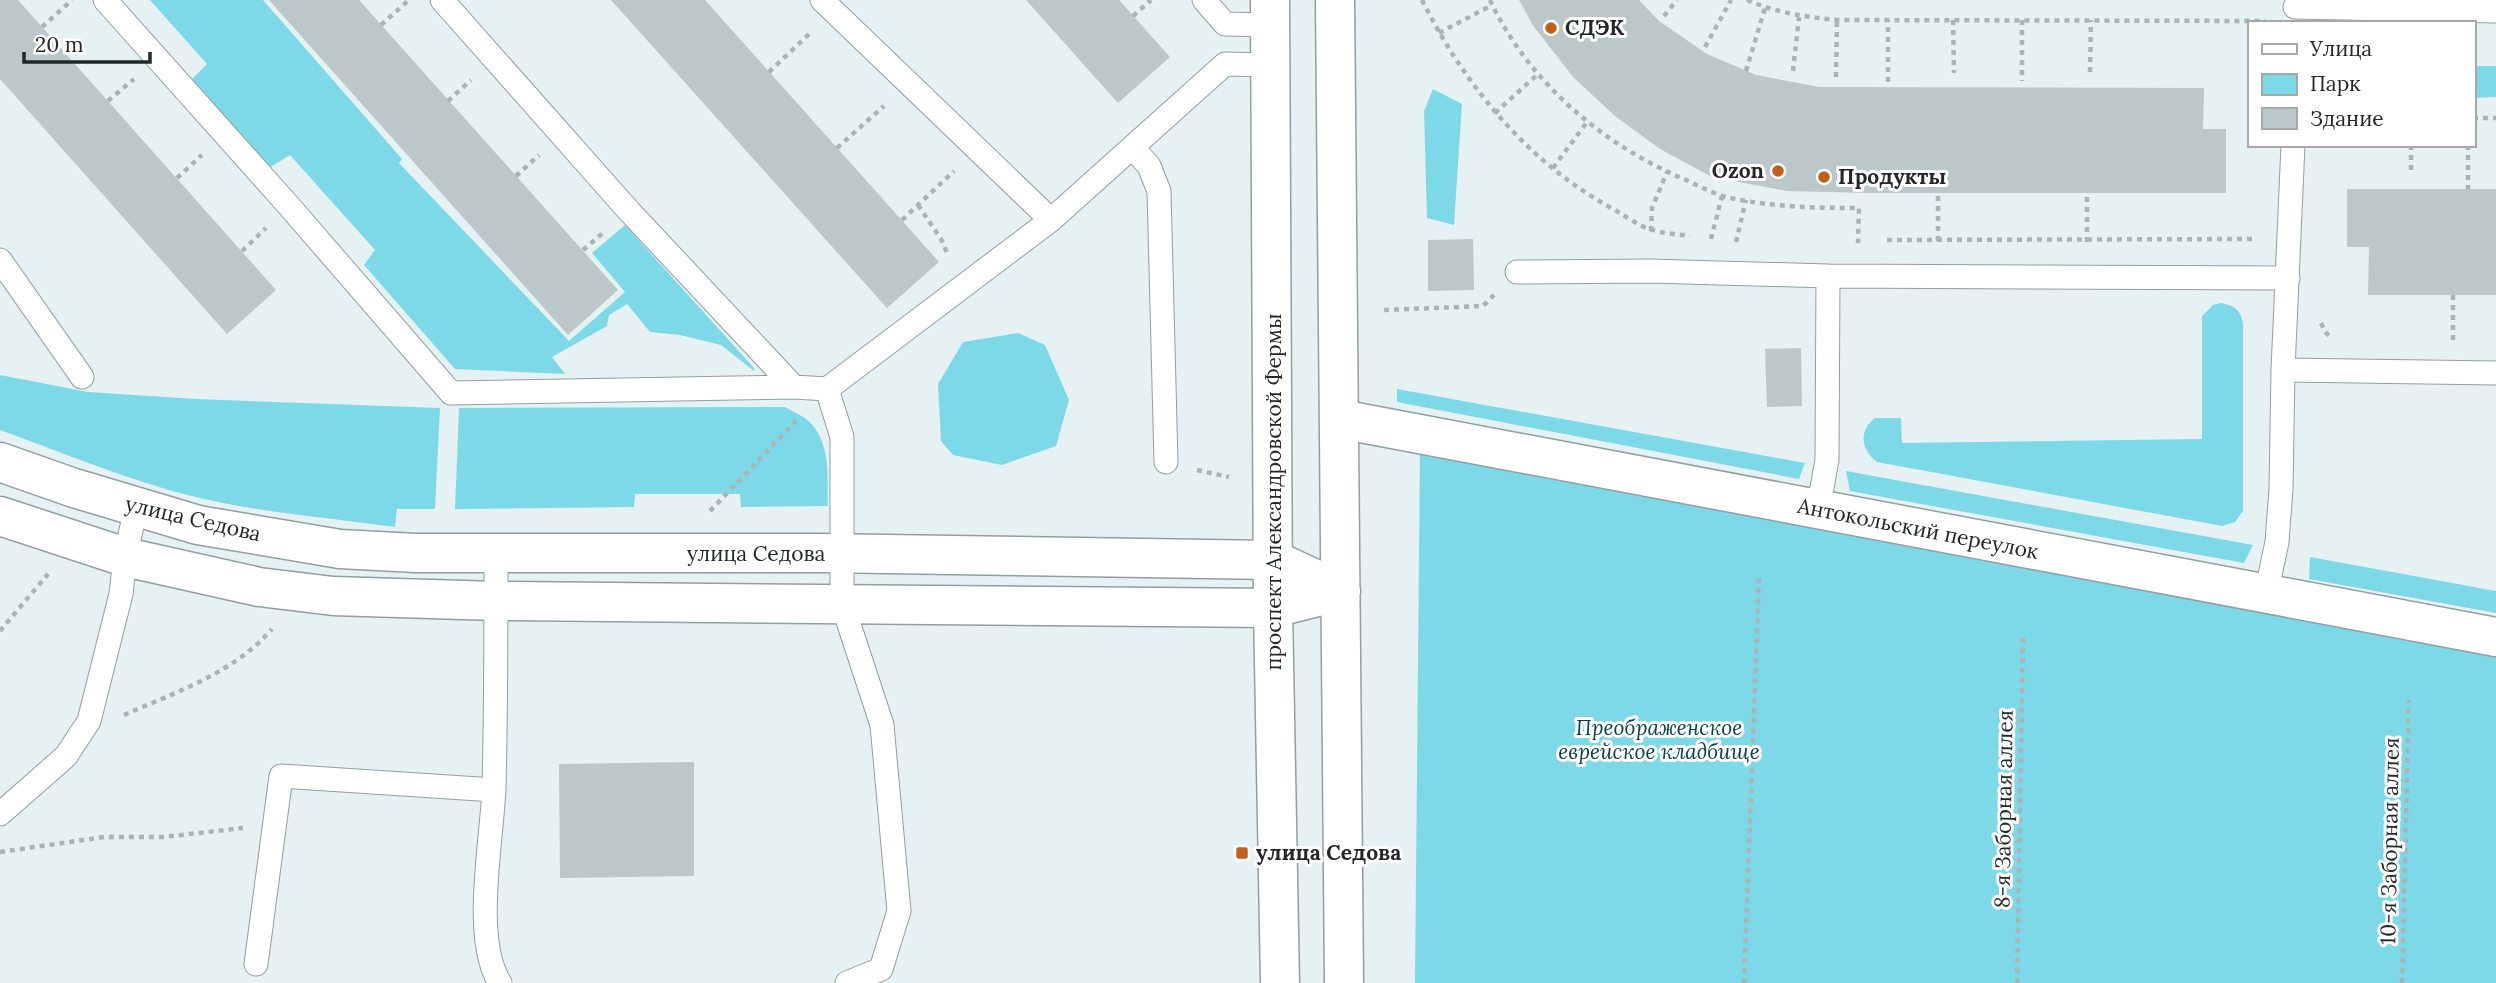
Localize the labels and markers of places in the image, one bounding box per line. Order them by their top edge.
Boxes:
place label: СДЭК [1565,14,1624,41]
marker: СДЭК [1543,20,1559,36]
place label: Ozon [1712,157,1764,184]
marker: Ozon [1770,163,1786,179]
place label: Продукты [1838,163,1946,190]
marker: Продукты [1816,169,1832,185]
place label: улица Седова [1256,839,1401,866]
marker: улица Седова [1234,845,1250,861]

